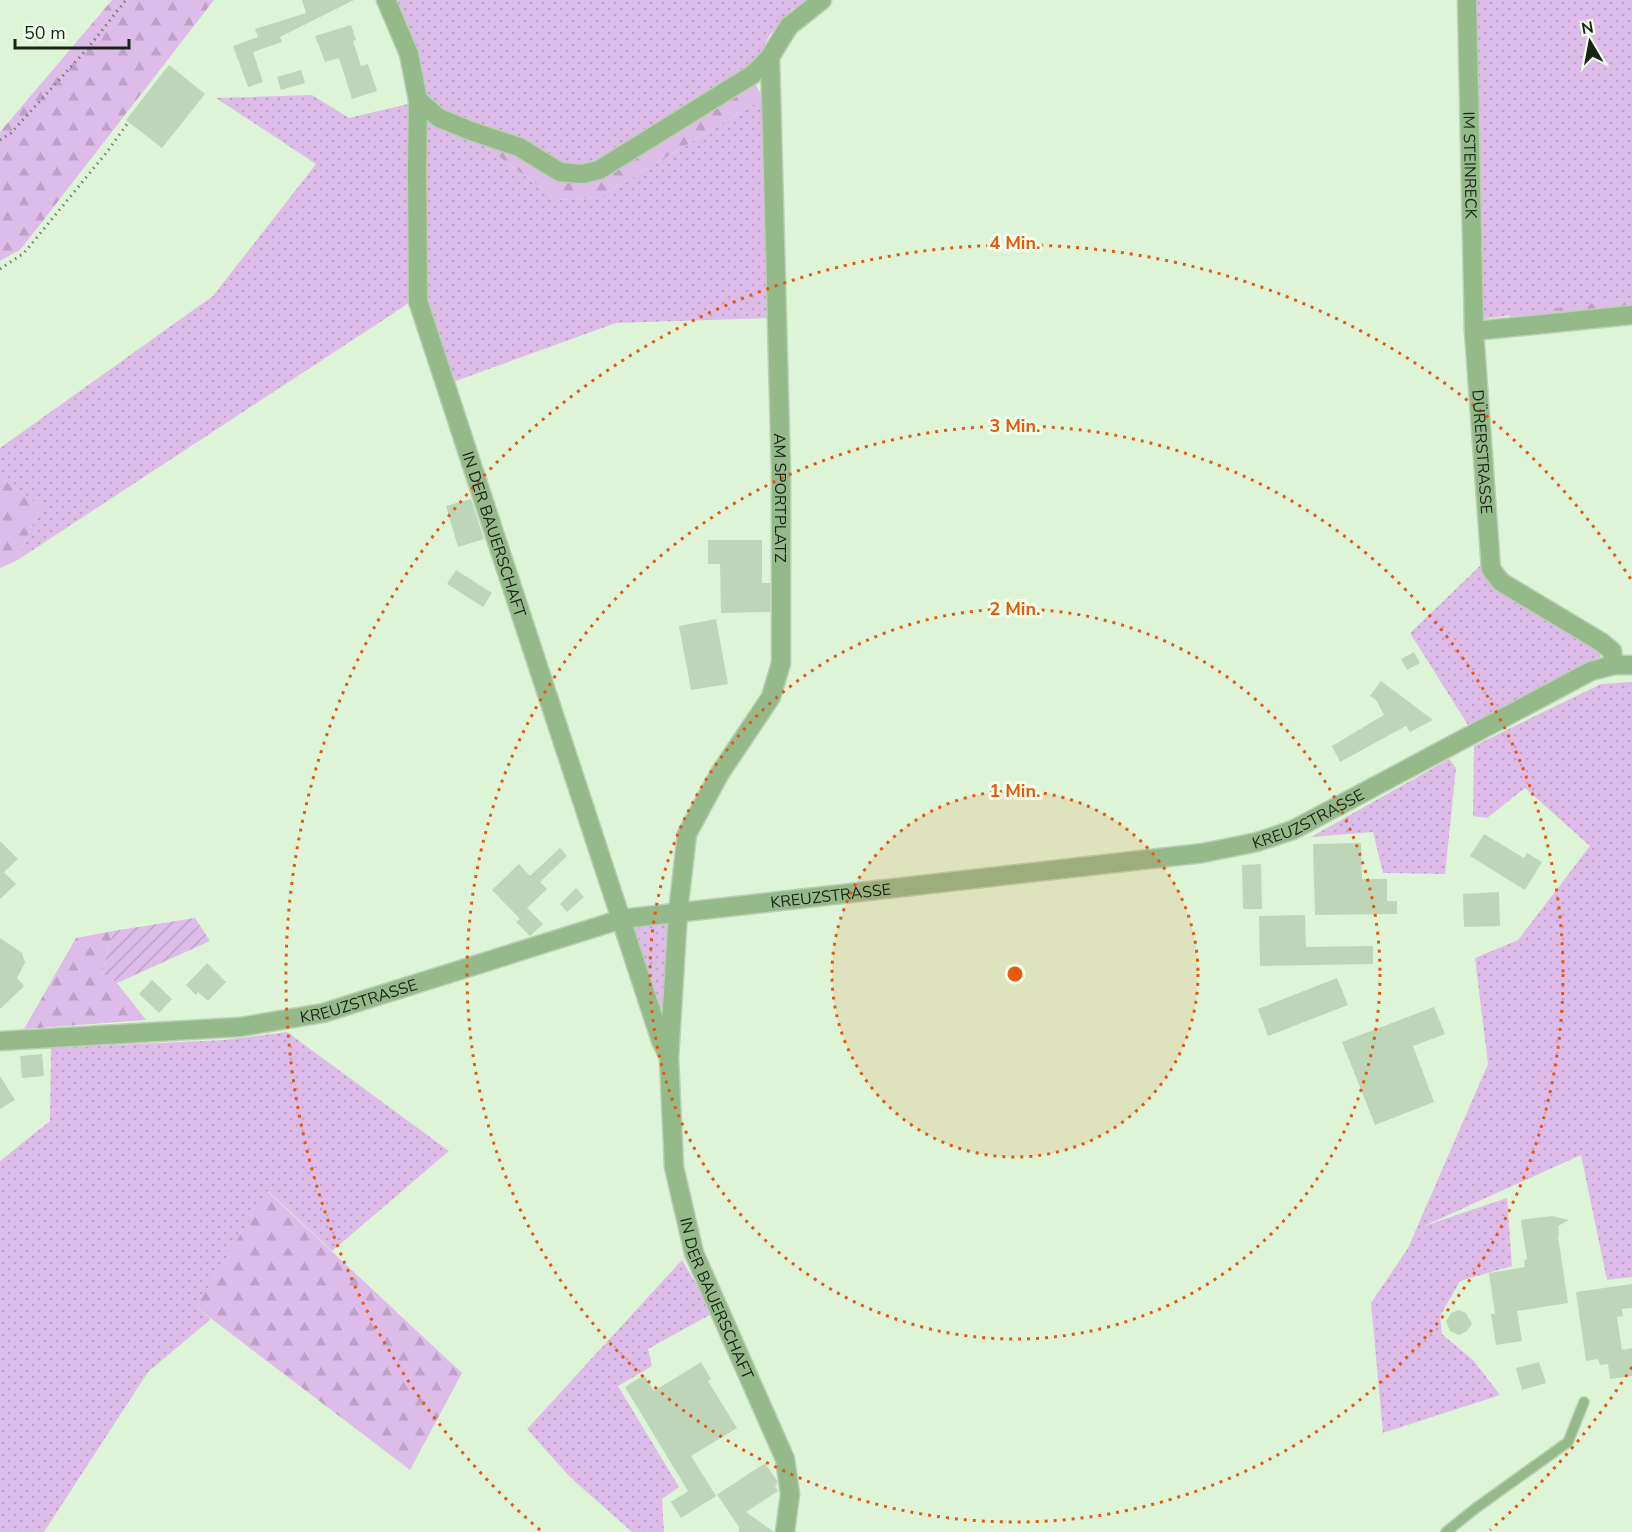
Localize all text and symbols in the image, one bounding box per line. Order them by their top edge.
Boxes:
scale bar [15,12,129,50]
north arrow [1560,12,1620,72]
text: N [1580,16,1595,40]
text: 50 m [24,21,66,45]
street label: IM STEINRECK [1457,111,1482,220]
text: 4 Min. [990,231,1040,255]
street label: DÜRERSTRASSE [1466,389,1497,515]
text: 3 Min. [990,414,1040,438]
street label: AM SPORTPLATZ [768,433,791,563]
street label: IN DER BAUERSCHAFT [456,449,531,620]
text: 2 Min. [990,597,1040,621]
text: 1 Min. [990,779,1040,803]
street label: KREUZSTRASSE [1250,784,1368,855]
street label: KREUZSTRASSE [769,879,892,914]
centre of rings [1005,964,1025,984]
street label: KREUZSTRASSE [298,974,420,1029]
street label: IN DER BAUERSCHAFT [674,1215,759,1383]

